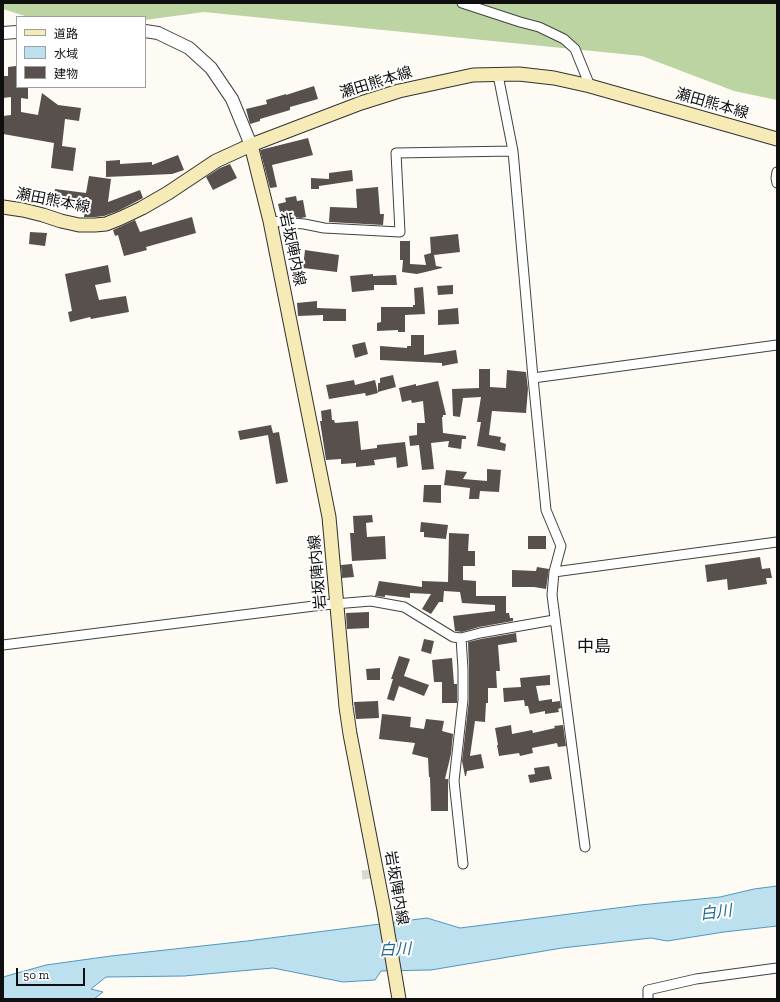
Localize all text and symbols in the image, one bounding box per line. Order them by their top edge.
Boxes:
legend [16,16,146,88]
text: 道路 [54,27,78,41]
text: 水域 [54,47,78,61]
street label: 瀬田熊本線 [338,63,414,103]
text: 建物 [54,67,78,81]
street label: 瀬田熊本線 [673,85,751,123]
street label: 瀬田熊本線 [14,185,92,217]
street label: 岩坂陣内線 [275,210,309,288]
street label: 岩坂陣内線 [306,534,330,610]
district label: 中島 [577,637,611,657]
street label: 岩坂陣内線 [381,850,411,926]
water label: 白川 [699,902,733,924]
water label: 白川 [379,940,411,960]
scale bar [18,960,87,986]
text: 50 m [23,968,49,982]

